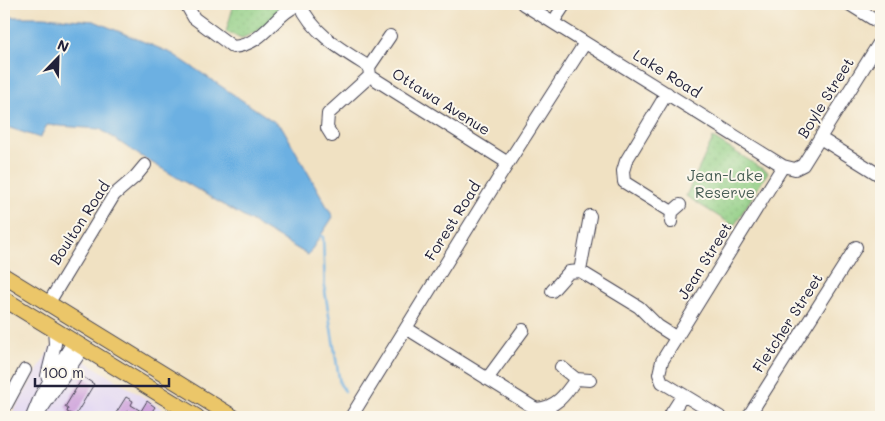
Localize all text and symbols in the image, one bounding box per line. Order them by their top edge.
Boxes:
north arrow [32,32,82,82]
text: N [55,35,72,56]
street label: Lake Road [630,44,705,102]
street label: Boyle Street [792,53,858,142]
street label: Ottawa Avenue [389,63,494,139]
park label: Jean-Lake Reserve [687,165,763,202]
street label: Boulton Road [45,177,114,268]
street label: Forest Road [420,177,485,264]
street label: Jean Street [672,218,736,303]
street label: Fletcher Street [748,269,827,376]
scale bar [35,356,169,388]
text: 100 m [42,362,84,382]

